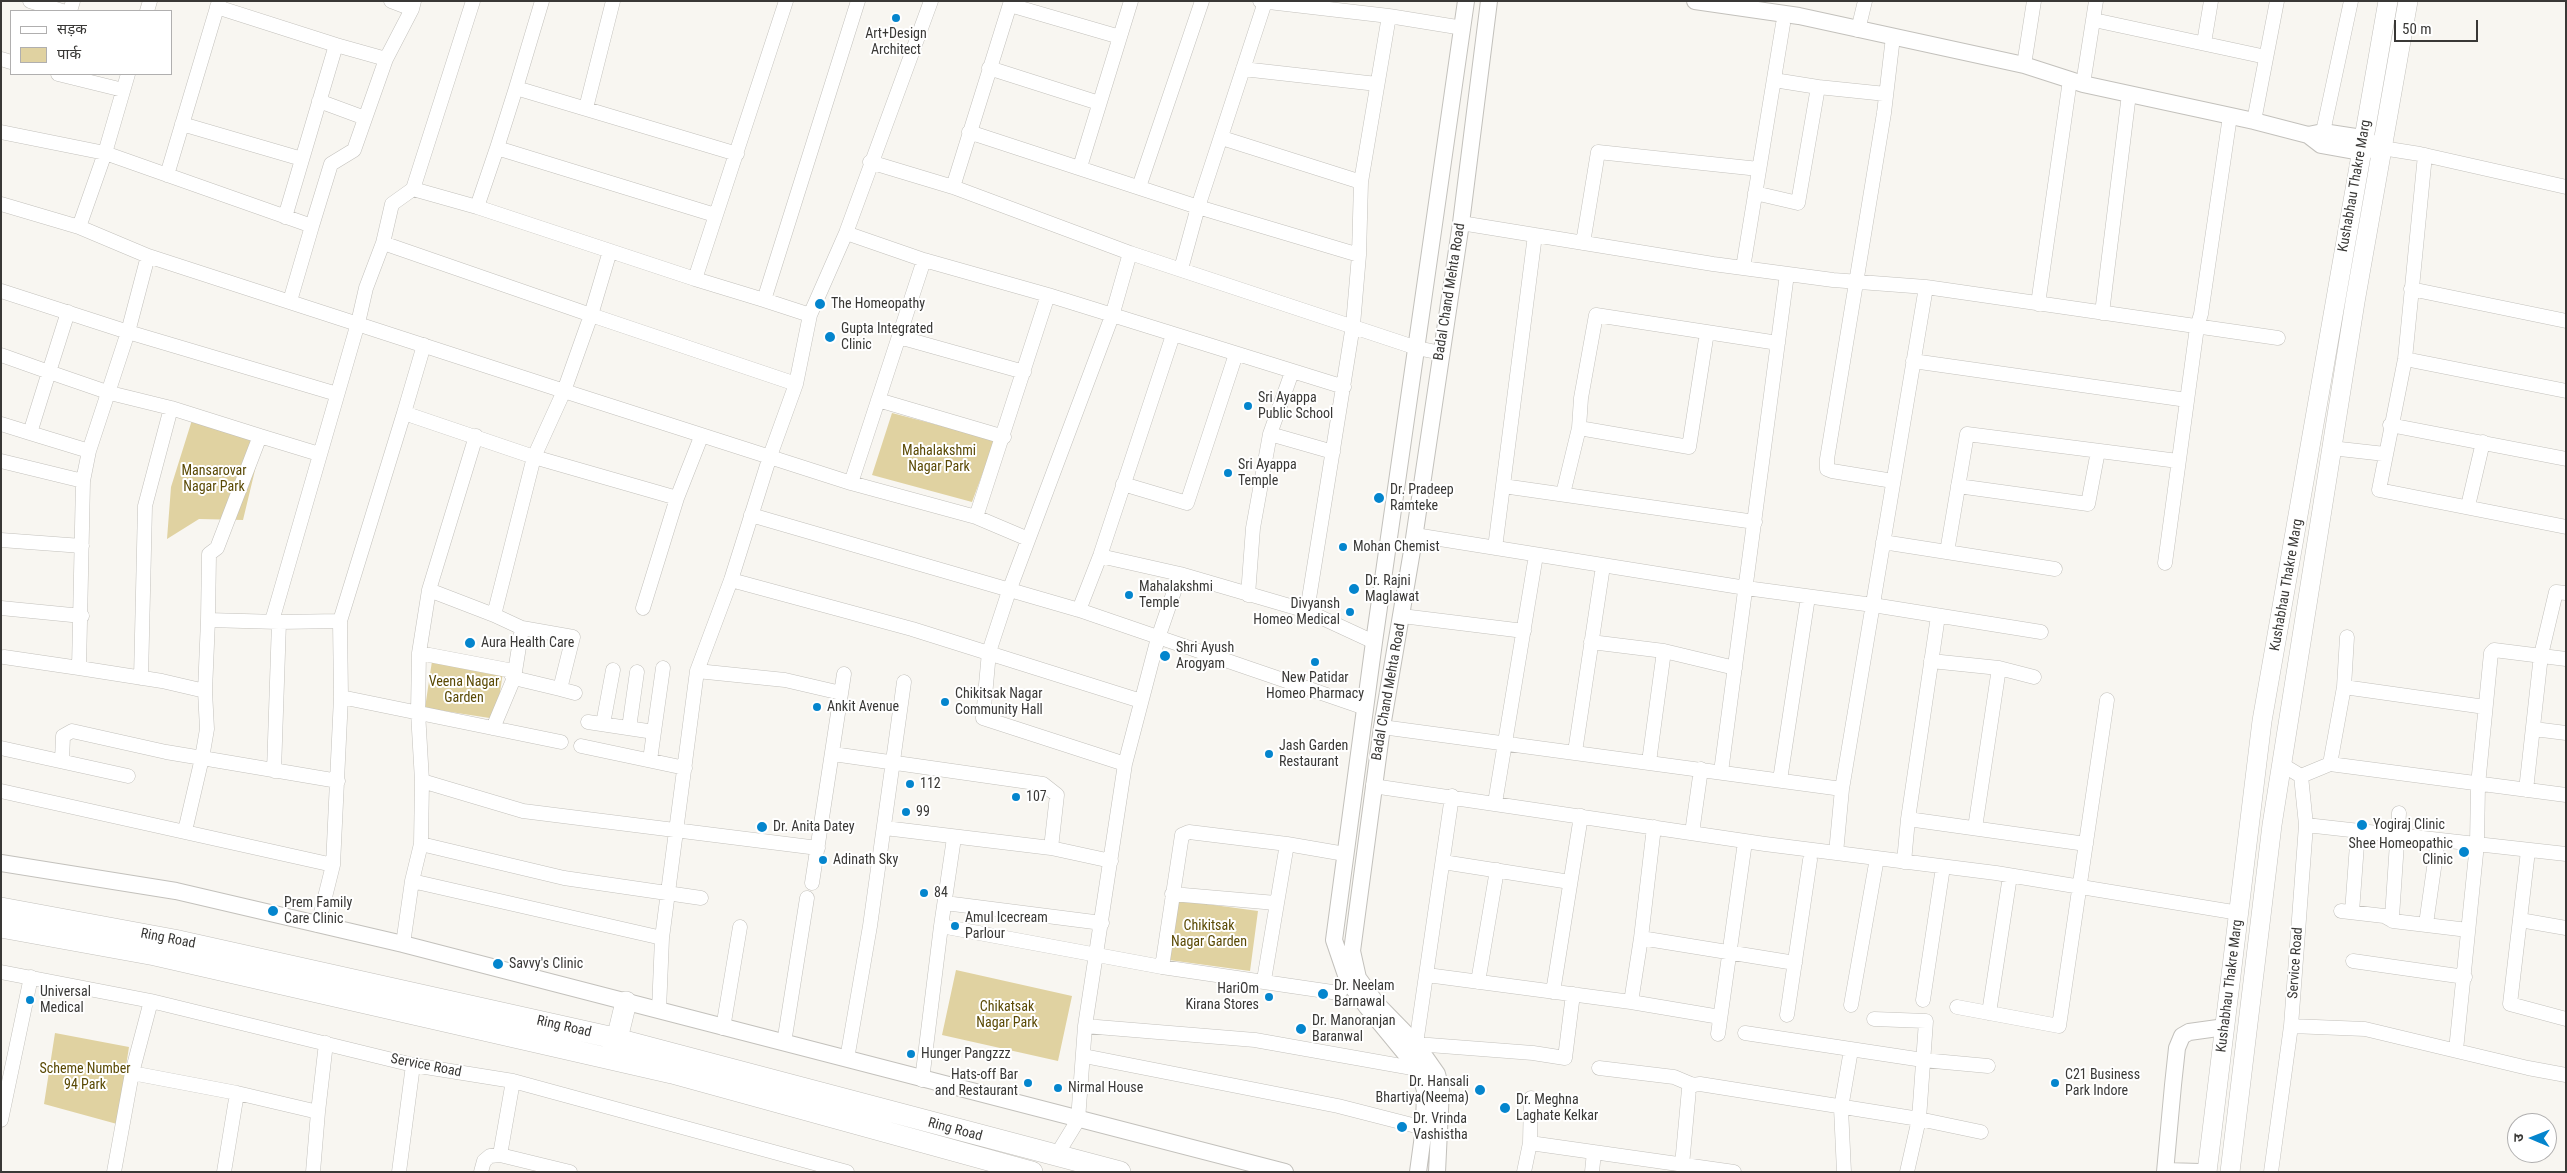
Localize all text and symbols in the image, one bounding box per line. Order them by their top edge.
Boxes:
legend [10,10,172,75]
scale bar [2397,10,2481,42]
marker: Art+Design Architect [890,12,902,24]
text: सड़क [57,20,87,38]
text: 50 m [2402,20,2432,38]
place label: Art+Design Architect [865,26,927,58]
text: पार्क [57,45,81,63]
street label: Kushabhau Thakre Marg [2335,119,2375,253]
street label: Badal Chand Mehta Road [1431,222,1469,362]
place label: The Homeopathy [831,296,925,312]
marker: The Homeopathy [813,297,827,311]
place label: Gupta Integrated Clinic [841,321,933,354]
marker: Gupta Integrated Clinic [823,330,837,344]
place label: Sri Ayappa Public School [1258,390,1333,422]
marker: Sri Ayappa Public School [1242,400,1254,412]
park label: Mahalakshmi Nagar Park [902,443,976,476]
place label: Sri Ayappa Temple [1238,457,1297,490]
park label: Mansarovar Nagar Park [181,463,247,496]
marker: Sri Ayappa Temple [1222,467,1234,479]
place label: Dr. Pradeep Ramteke [1390,482,1454,514]
marker: Dr. Pradeep Ramteke [1372,491,1386,505]
street label: Kushabhau Thakre Marg [2267,518,2307,652]
place label: Mohan Chemist [1353,539,1440,555]
marker: Mohan Chemist [1337,541,1349,553]
place label: Dr. Rajni Maglawat [1365,573,1419,606]
place label: Mahalakshmi Temple [1139,579,1213,612]
marker: Dr. Rajni Maglawat [1347,582,1361,596]
marker: Mahalakshmi Temple [1123,589,1135,601]
place label: Divyansh Homeo Medical [1253,596,1340,628]
marker: Divyansh Homeo Medical [1344,606,1356,618]
street label: Badal Chand Mehta Road [1369,622,1409,762]
place label: Aura Health Care [481,635,574,651]
marker: Aura Health Care [463,636,477,650]
place label: Shri Ayush Arogyam [1176,640,1234,672]
marker: Shri Ayush Arogyam [1158,649,1172,663]
marker: New Patidar Homeo Pharmacy [1309,656,1321,668]
place label: New Patidar Homeo Pharmacy [1266,670,1364,702]
park label: Veena Nagar Garden [429,674,499,706]
place label: Chikitsak Nagar Community Hall [955,686,1043,719]
marker: Chikitsak Nagar Community Hall [939,696,951,708]
place label: Ankit Avenue [827,699,899,715]
marker: Ankit Avenue [811,701,823,713]
place label: Jash Garden Restaurant [1279,738,1348,770]
marker: Jash Garden Restaurant [1263,748,1275,760]
place label: 112 [920,776,941,792]
marker: 112 [904,778,916,790]
place label: 107 [1026,789,1047,805]
marker: 107 [1010,791,1022,803]
place label: 99 [916,804,930,820]
marker: 99 [900,806,912,818]
place label: Yogiraj Clinic [2373,817,2445,833]
marker: Yogiraj Clinic [2355,818,2369,832]
place label: Dr. Anita Datey [773,819,855,835]
marker: Dr. Anita Datey [755,820,769,834]
place label: Shee Homeopathic Clinic [2349,836,2453,869]
marker: Shee Homeopathic Clinic [2457,845,2471,859]
place label: Adinath Sky [833,852,898,868]
marker: Adinath Sky [817,854,829,866]
place label: 84 [934,885,948,901]
marker: 84 [918,887,930,899]
place label: Prem Family Care Clinic [284,895,352,928]
marker: Prem Family Care Clinic [266,904,280,918]
place label: Amul Icecream Parlour [965,910,1048,942]
park label: Chikitsak Nagar Garden [1171,918,1247,950]
street label: Kushabhau Thakre Marg [2214,919,2246,1053]
marker: Amul Icecream Parlour [949,920,961,932]
street label: Ring Road [139,925,197,953]
street label: Service Road [2285,927,2307,999]
place label: Savvy's Clinic [509,956,583,972]
marker: Savvy's Clinic [491,957,505,971]
place label: Dr. Neelam Barnawal [1334,978,1395,1010]
place label: HariOm Kirana Stores [1185,981,1259,1014]
place label: Universal Medical [40,984,91,1016]
marker: Dr. Neelam Barnawal [1316,987,1330,1001]
marker: HariOm Kirana Stores [1263,991,1275,1003]
marker: Universal Medical [24,994,36,1006]
park label: Chikatsak Nagar Park [976,999,1038,1032]
street label: Ring Road [535,1013,593,1041]
place label: Dr. Manoranjan Baranwal [1312,1013,1396,1046]
marker: Dr. Manoranjan Baranwal [1294,1022,1308,1036]
place label: Hunger Pangzzz [921,1046,1011,1062]
marker: Hunger Pangzzz [905,1048,917,1060]
street label: Service Road [389,1051,463,1081]
park label: Scheme Number 94 Park [39,1061,131,1094]
place label: Hats-off Bar and Restaurant [935,1067,1018,1100]
place label: C21 Business Park Indore [2065,1067,2140,1100]
place label: Dr. Hansali Bhartiya(Neema) [1376,1074,1469,1106]
marker: Hats-off Bar and Restaurant [1022,1077,1034,1089]
marker: C21 Business Park Indore [2049,1077,2061,1089]
place label: Nirmal House [1068,1080,1143,1096]
marker: Nirmal House [1052,1082,1064,1094]
marker: Dr. Hansali Bhartiya(Neema) [1473,1083,1487,1097]
place label: Dr. Meghna Laghate Kelkar [1516,1092,1598,1124]
marker: Dr. Meghna Laghate Kelkar [1498,1101,1512,1115]
place label: Dr. Vrinda Vashistha [1413,1111,1468,1144]
north arrow [2507,1113,2557,1163]
street label: Ring Road [926,1115,984,1145]
marker: Dr. Vrinda Vashistha [1395,1120,1409,1134]
text: उ [2510,1134,2526,1142]

